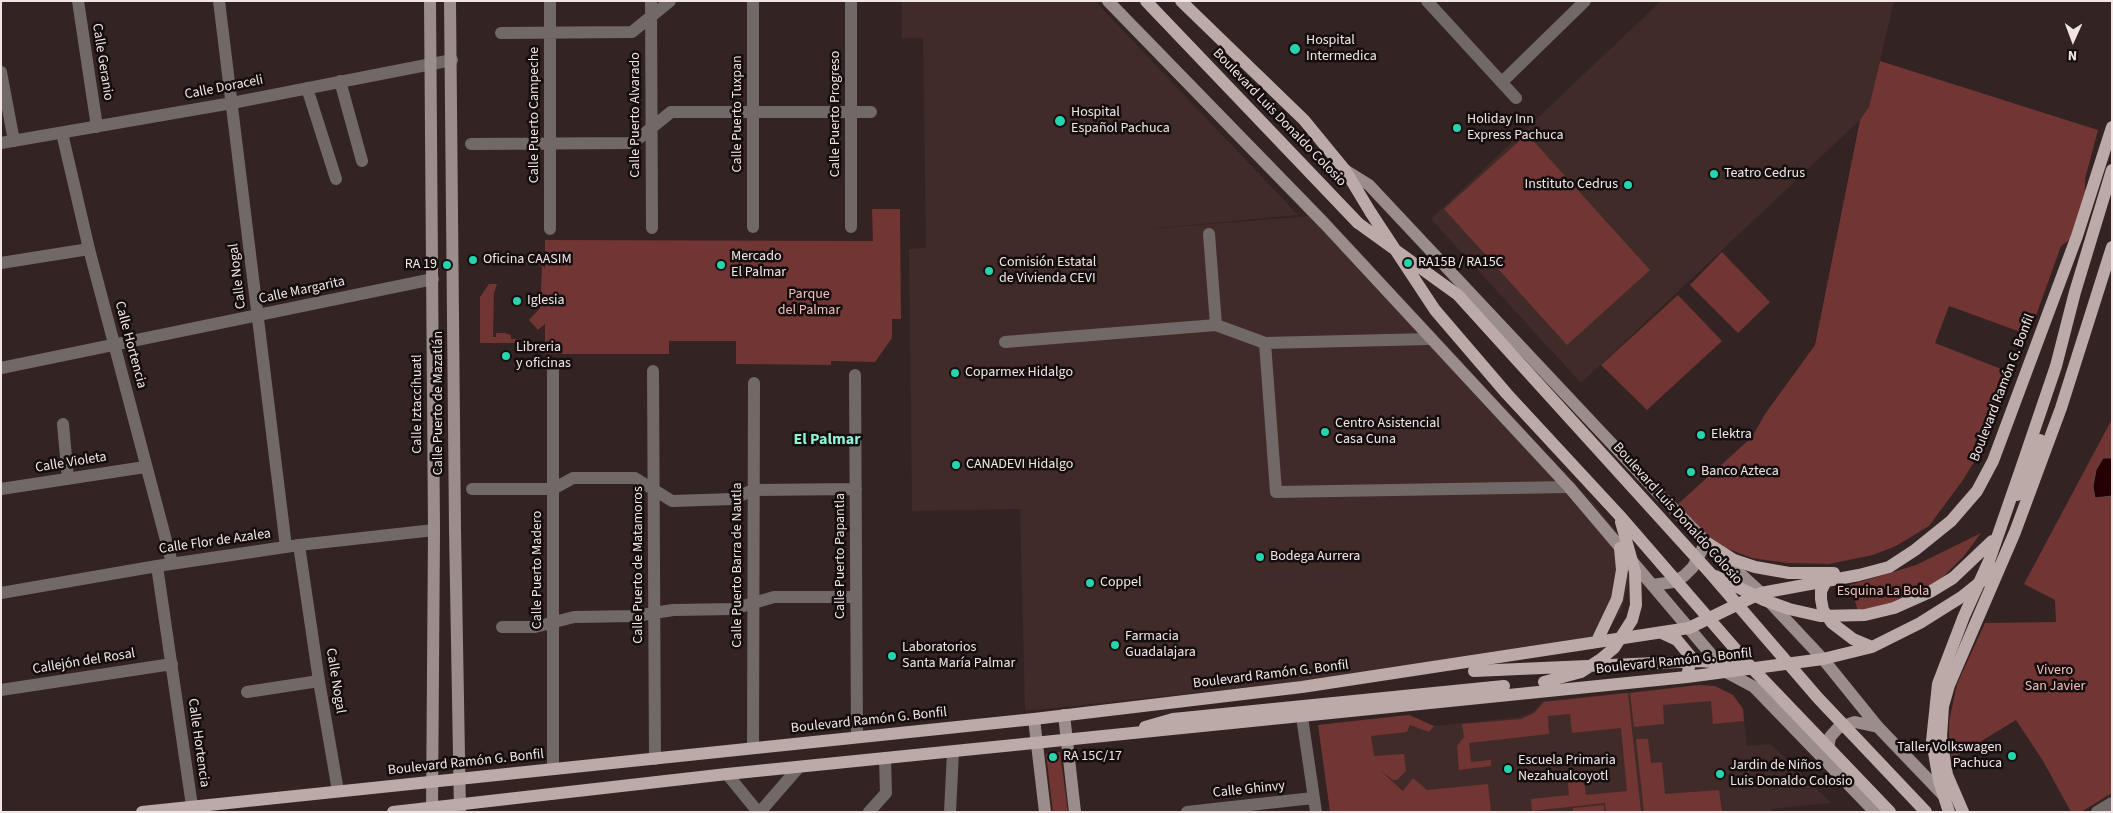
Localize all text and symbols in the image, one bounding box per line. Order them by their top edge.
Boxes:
north arrow [2048,15,2098,65]
street label: Calle Geranio [88,22,116,102]
place label: Hospital Intermedica [1306,33,1377,65]
marker: Hospital Intermedica [1288,42,1302,56]
text: N [2067,45,2077,65]
street label: Boulevard Luis Donaldo Colosio [1209,46,1349,190]
street label: Calle Puerto Campeche [527,47,543,183]
street label: Calle Puerto Progreso [828,51,844,177]
street label: Calle Puerto Alvarado [628,52,644,178]
street label: Calle Puerto Tuxpan [730,55,746,173]
street label: Calle Doraceli [183,72,265,104]
place label: Hospital Español Pachuca [1071,105,1170,138]
place label: Holiday Inn Express Pachuca [1467,112,1563,144]
marker: Hospital Español Pachuca [1053,114,1067,128]
marker: Holiday Inn Express Pachuca [1451,122,1463,134]
place label: Teatro Cedrus [1724,166,1805,182]
marker: Teatro Cedrus [1708,168,1720,180]
place label: Instituto Cedrus [1525,177,1618,193]
marker: Instituto Cedrus [1622,179,1634,191]
street label: Calle Nogal [226,242,250,310]
place label: Mercado El Palmar [731,249,786,282]
place label: Oficina CAASIM [483,252,572,268]
marker: Oficina CAASIM [467,254,479,266]
place label: Comisión Estatal de Vivienda CEVI [999,255,1096,288]
place label: RA15B / RA15C [1418,255,1504,271]
place label: RA 19 [405,257,437,273]
marker: RA15B / RA15C [1402,257,1414,269]
marker: RA 19 [441,259,453,271]
marker: Mercado El Palmar [715,259,727,271]
marker: Comisión Estatal de Vivienda CEVI [983,265,995,277]
street label: Calle Margarita [257,274,347,308]
park label: Parque del Palmar [778,287,840,320]
place label: Iglesia [527,293,565,309]
marker: Iglesia [511,295,523,307]
street label: Calle Hortencia [110,300,150,390]
street label: Boulevard Ramón G. Bonfil [1967,312,2039,464]
street label: Calle Puerto de Mazatlán [431,331,447,475]
place label: Libreria y oficinas [516,340,571,372]
marker: Libreria y oficinas [500,350,512,362]
street label: Calle Iztaccíhuatl [410,354,426,454]
place label: Coparmex Hidalgo [965,365,1073,381]
marker: Coparmex Hidalgo [949,367,961,379]
place label: Centro Asistencial Casa Cuna [1335,416,1440,448]
marker: Centro Asistencial Casa Cuna [1319,426,1331,438]
place label: Elektra [1711,427,1752,443]
marker: Elektra [1695,429,1707,441]
district label: El Palmar [793,430,861,450]
street label: Boulevard Luis Donaldo Colosio [1609,440,1745,588]
street label: Calle Violeta [34,449,108,477]
place label: CANADEVI Hidalgo [966,457,1073,473]
marker: CANADEVI Hidalgo [950,459,962,471]
place label: Banco Azteca [1701,464,1779,480]
marker: Banco Azteca [1685,466,1697,478]
street label: Calle Puerto Barra de Nautla [730,482,746,648]
street label: Calle Puerto de Matamoros [631,486,647,644]
street label: Calle Puerto Papantla [833,493,849,619]
street label: Calle Puerto Madero [530,511,546,629]
street label: Calle Flor de Azalea [158,526,272,558]
place label: Bodega Aurrera [1270,549,1360,565]
marker: Bodega Aurrera [1254,551,1266,563]
place label: Coppel [1100,575,1142,591]
marker: Coppel [1084,577,1096,589]
park label: Esquina La Bola [1837,584,1929,600]
place label: Farmacia Guadalajara [1125,629,1196,662]
marker: Farmacia Guadalajara [1109,639,1121,651]
place label: Laboratorios Santa María Palmar [902,640,1015,672]
street label: Boulevard Ramón G. Bonfil [1595,645,1753,679]
street label: Callejón del Rosal [32,646,136,678]
street label: Calle Nogal [322,647,348,715]
marker: Laboratorios Santa María Palmar [886,650,898,662]
street label: Boulevard Ramón G. Bonfil [1192,657,1350,693]
park label: Vivero San Javier [2025,663,2085,696]
street label: Calle Hortencia [183,697,213,789]
street label: Boulevard Ramón G. Bonfil [790,704,948,738]
place label: Taller Volkswagen Pachuca [1897,740,2002,772]
street label: Boulevard Ramón G. Bonfil [387,746,545,780]
place label: RA 15C/17 [1063,749,1122,765]
marker: Taller Volkswagen Pachuca [2006,750,2018,762]
marker: RA 15C/17 [1047,751,1059,763]
place label: Escuela Primaria Nezahualcoyotl [1518,753,1616,786]
place label: Jardin de Niños Luis Donaldo Colosio [1730,758,1853,790]
marker: Escuela Primaria Nezahualcoyotl [1502,763,1514,775]
marker: Jardin de Niños Luis Donaldo Colosio [1714,768,1726,780]
street label: Calle Ghinvy [1212,778,1286,802]

